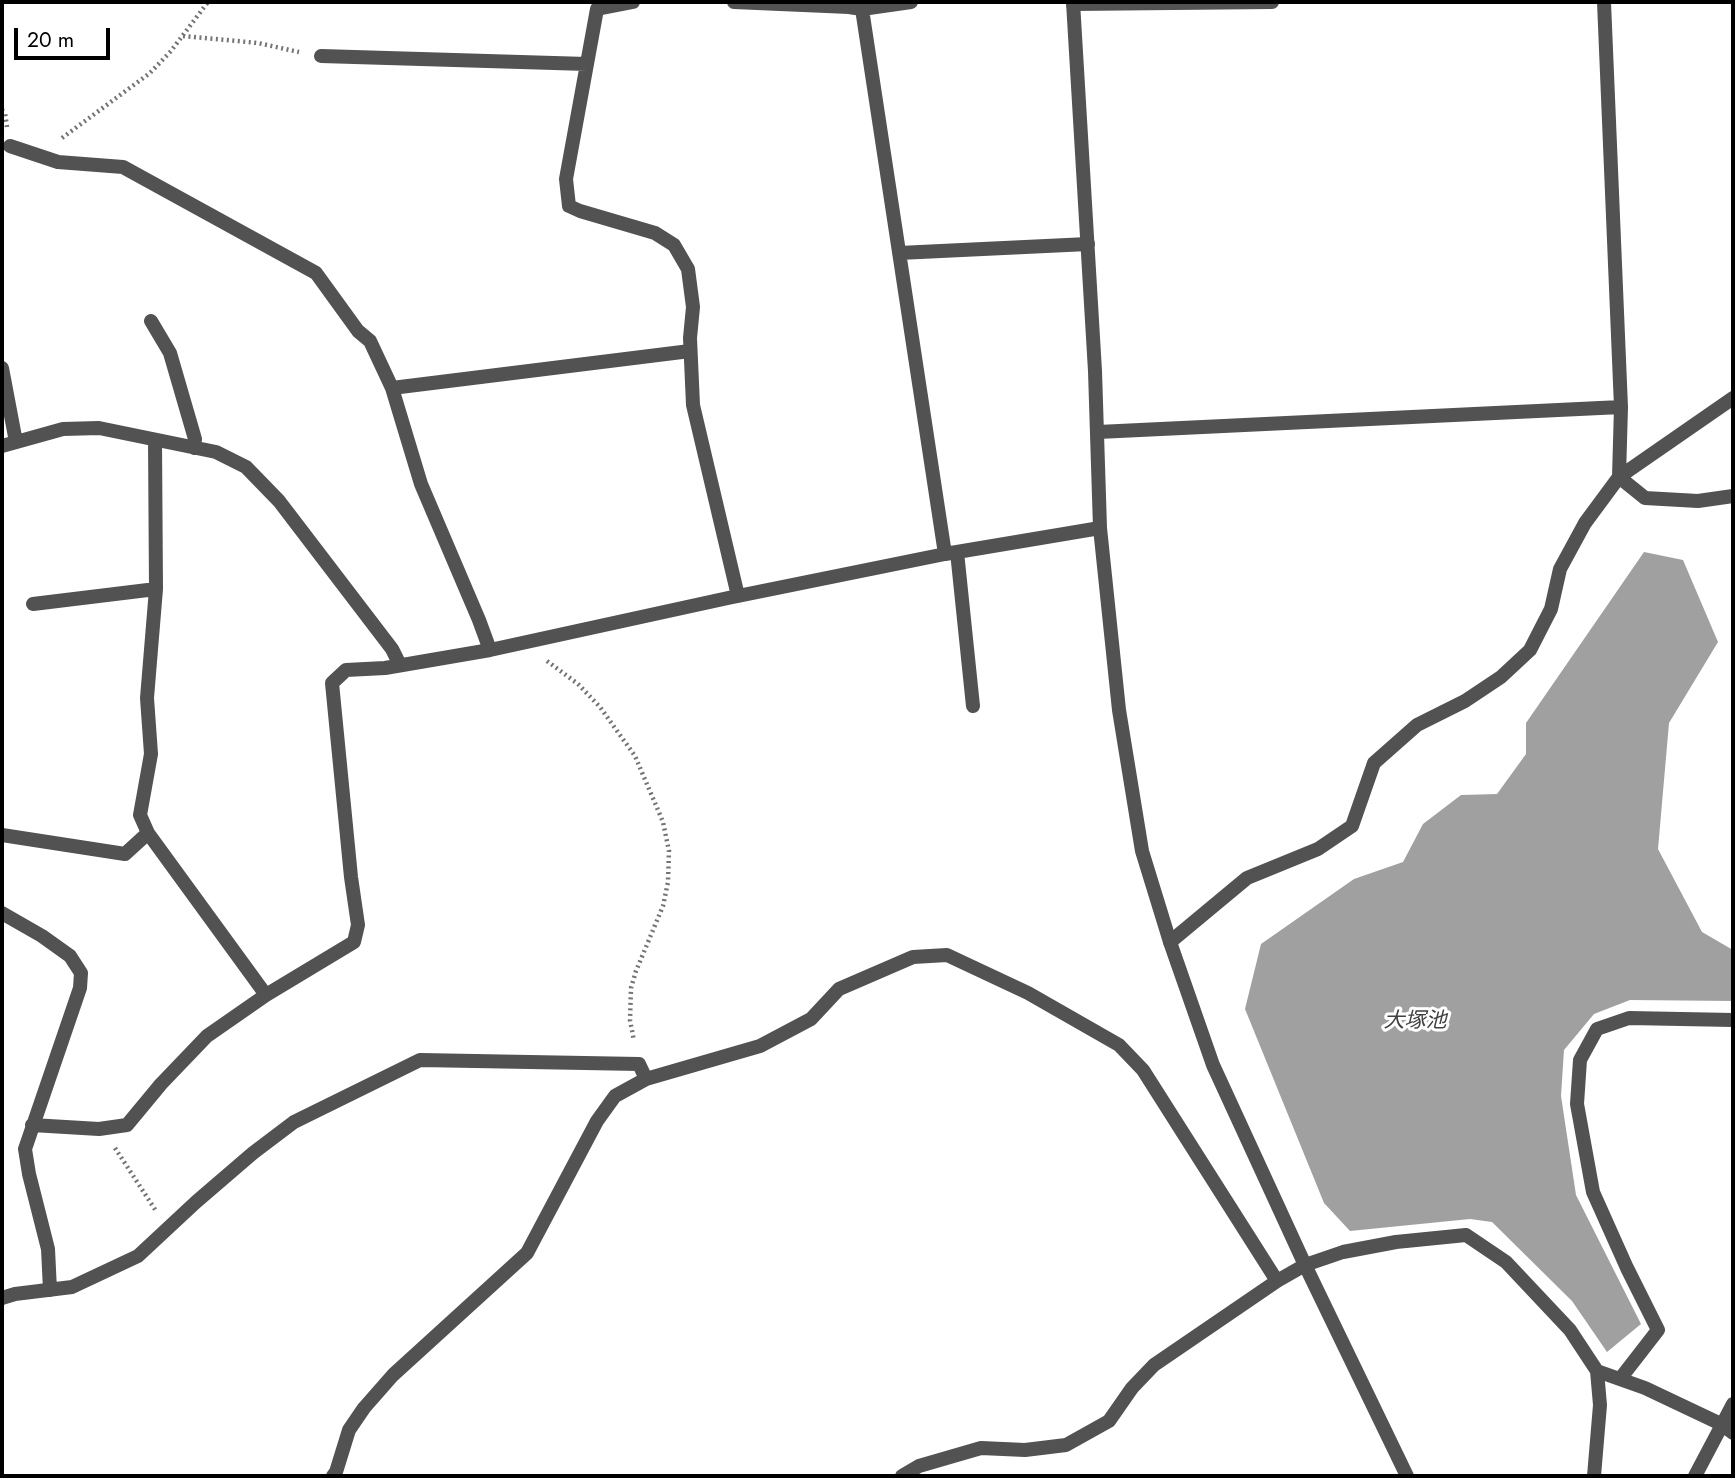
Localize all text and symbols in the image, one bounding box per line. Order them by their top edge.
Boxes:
scale bar [18,14,114,58]
text: 20 m [27,25,74,55]
water label: 大塚池 [1384,1009,1446,1035]

